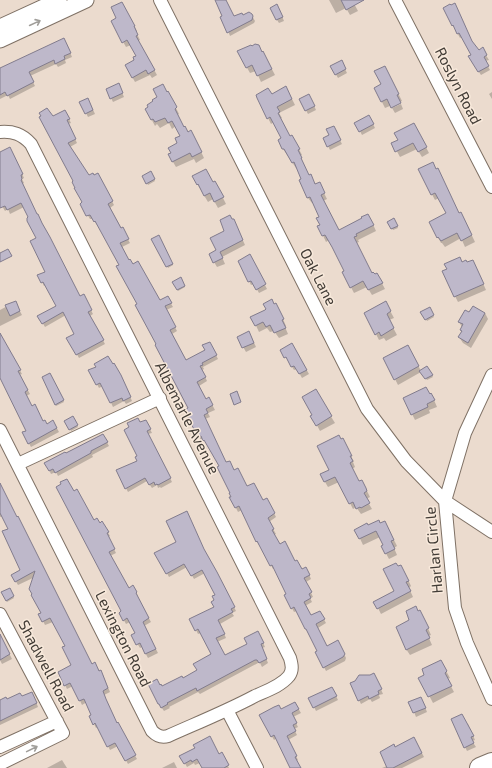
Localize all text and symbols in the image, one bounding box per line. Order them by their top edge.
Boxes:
one-way arrow [29,19,41,26]
street label: Roslyn Road [432,44,486,127]
street label: Oak Lane [297,245,341,308]
street label: Albemarle Avenue [152,358,224,477]
street label: Harlan Circle [420,506,446,594]
street label: Lexington Road [92,588,156,690]
street label: Shadwell Road [15,617,78,714]
one-way arrow [25,745,37,752]

